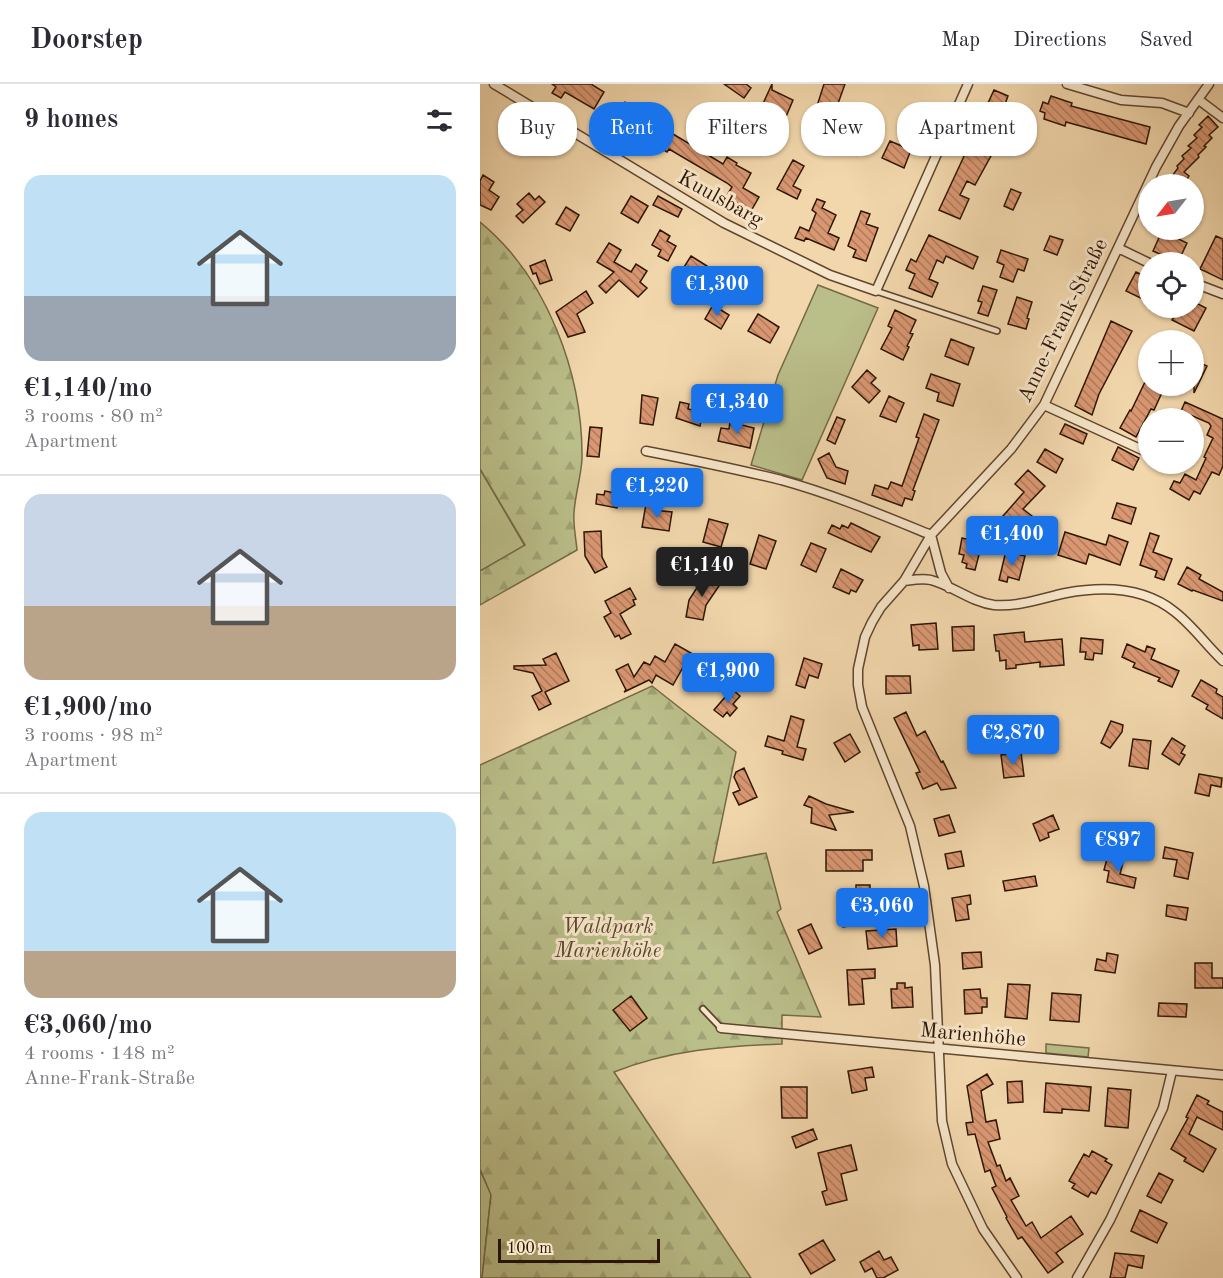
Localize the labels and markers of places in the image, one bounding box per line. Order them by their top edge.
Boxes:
pin: €1,300 [668,266,766,317]
pin: €1,340 [688,384,786,435]
pin: €1,220 [608,468,706,519]
pin: €1,400 [963,516,1061,567]
pin: €1,140 [653,547,751,598]
pin: €1,900 [679,653,777,704]
pin: €2,870 [964,715,1062,766]
pin: €897 [1082,822,1154,873]
pin: €3,060 [833,888,931,939]

